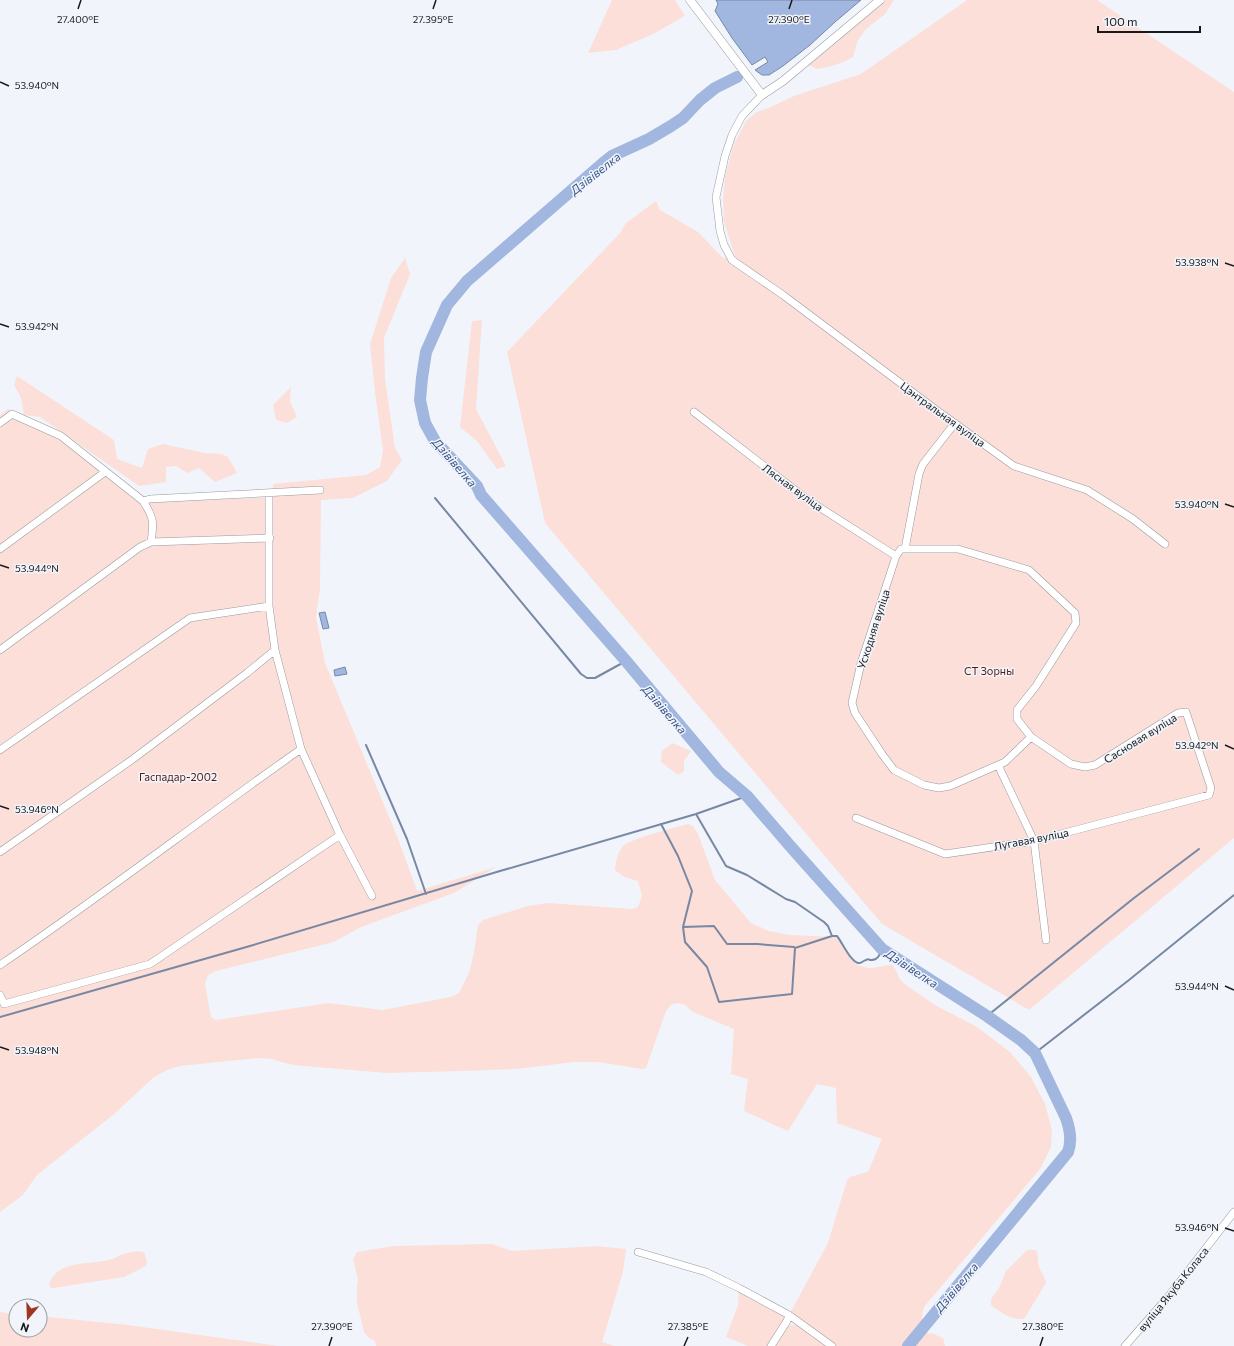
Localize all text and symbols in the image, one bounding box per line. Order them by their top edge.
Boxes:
scale bar [1098,8,1200,34]
text: 27.400°E [57,13,99,25]
text: 27.395°E [413,13,453,25]
text: 27.390°E [768,13,810,25]
text: 100 m [1104,14,1138,28]
text: 53.940°N [15,79,59,91]
water label: Дзівівелка [566,149,623,198]
text: 53.938°N [1175,256,1219,268]
text: 53.942°N [15,320,59,332]
street label: Цэнтральная вуліца [898,379,988,449]
water label: Дзівівелка [429,434,480,489]
street label: Лясная вуліца [760,461,826,513]
text: 53.940°N [1175,498,1219,510]
text: 53.944°N [15,562,59,574]
street label: Усходняя вуліца [854,588,892,670]
park label: СТ Зорны [964,664,1014,677]
water label: Дзівівелка [639,681,690,736]
street label: Сасновая вуліца [1101,710,1179,766]
text: 53.942°N [1175,739,1219,751]
park label: Гаспадар-2002 [139,770,217,783]
text: 53.946°N [15,803,59,815]
street label: Лугавая вуліца [992,825,1070,853]
water label: Дзівівелка [882,945,941,990]
text: 53.944°N [1175,980,1219,992]
text: 53.948°N [15,1044,59,1056]
text: 53.946°N [1175,1221,1219,1233]
street label: вуліца Якуба Коласа [1135,1244,1211,1334]
water label: Дзівівелка [931,1260,981,1315]
north arrow [8,1298,48,1338]
text: N [19,1320,31,1335]
text: 27.390°E [311,1320,353,1332]
text: 27.385°E [668,1320,708,1332]
text: 27.380°E [1022,1320,1064,1332]

